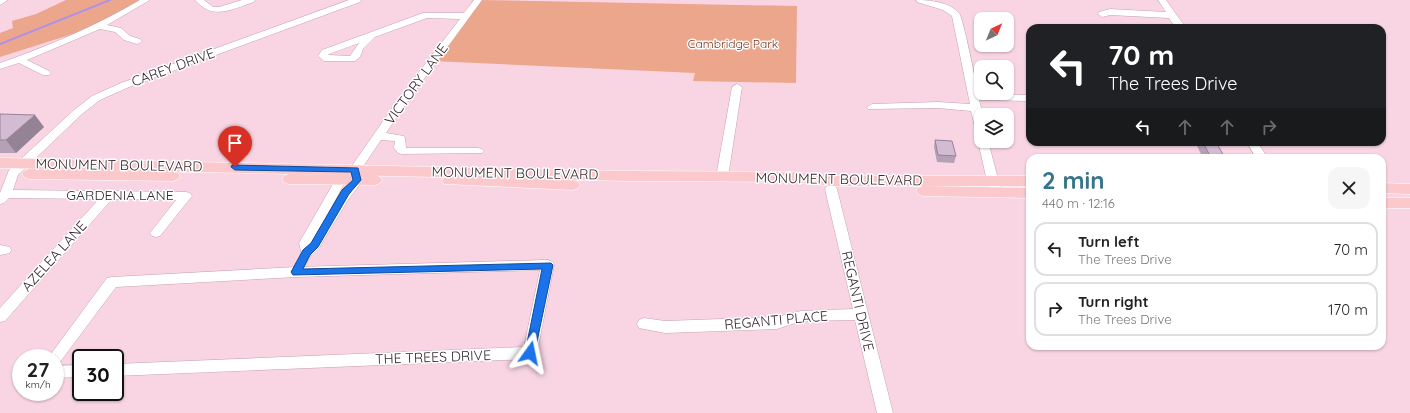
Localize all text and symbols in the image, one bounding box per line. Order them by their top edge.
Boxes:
north arrow [974,12,1014,52]
map controls [974,12,1014,148]
park label: Cambridge Park [688,36,778,51]
text: 70 m [1108,37,1174,72]
street label: VICTORY LANE [380,40,452,128]
icon: left [1042,40,1094,92]
street label: CAREY DRIVE [129,44,217,90]
button: search [974,60,1014,100]
text: The Trees Drive [1108,72,1238,95]
button: layers [974,108,1014,148]
icon: left [1132,116,1154,138]
icon: ahead [1174,116,1196,138]
icon: ahead [1216,116,1238,138]
icon: right [1258,116,1280,138]
pin [218,126,252,167]
icon: arrive [224,132,246,154]
street label: MONUMENT BOULEVARD [35,155,203,175]
street label: MONUMENT BOULEVARD [431,163,599,183]
text: 2 min [1042,165,1104,195]
button: close [1328,167,1370,209]
street label: MONUMENT BOULEVARD [755,169,923,189]
street label: GARDENIA LANE [66,186,174,204]
text: 440 m · 12:16 [1042,195,1115,211]
street label: AZELEA LANE [18,217,90,295]
text: Turn left [1078,232,1140,251]
icon: left [1044,238,1066,260]
text: 70 m [1334,240,1368,259]
street label: REGANTI DRIVE [838,249,878,353]
text: The Trees Drive [1078,251,1172,267]
text: Turn right [1078,292,1149,311]
icon: right [1044,298,1066,320]
text: 170 m [1328,300,1368,319]
street label: REGANTI PLACE [723,306,829,333]
text: The Trees Drive [1078,311,1172,327]
position arrow [509,332,551,374]
street label: THE TREES DRIVE [375,346,491,368]
speed limit sign: 30 [72,349,124,401]
text: 27 [27,357,49,382]
text: km/h [25,378,51,391]

